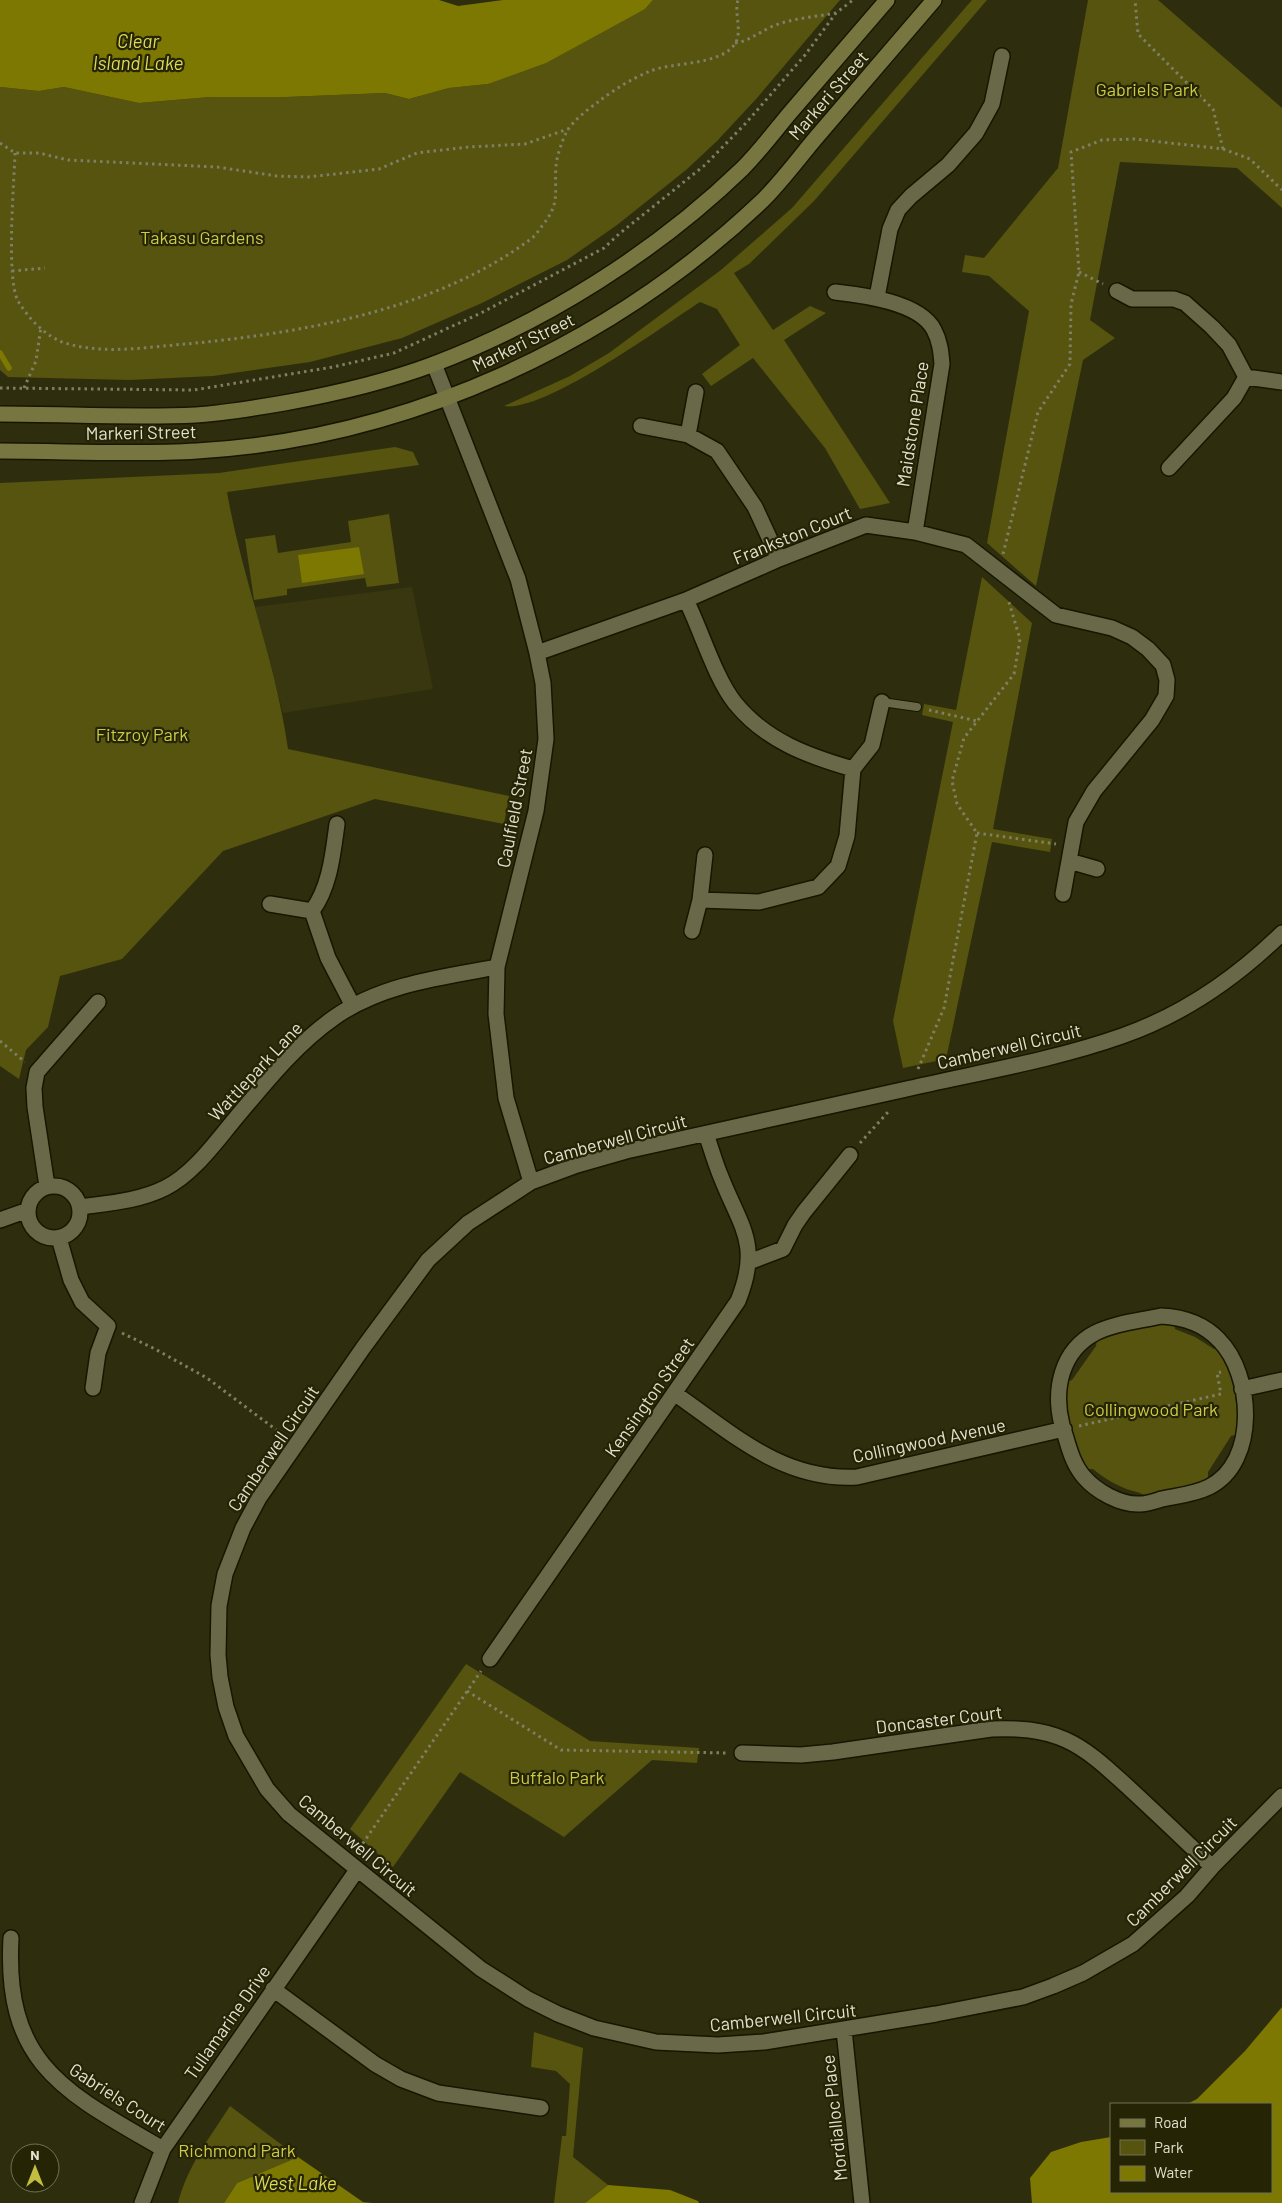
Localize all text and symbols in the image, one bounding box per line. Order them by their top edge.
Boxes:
water label: Clear Island Lake [93,29,184,74]
street label: Markeri Street [783,46,873,144]
park label: Gabriels Park [1096,78,1198,100]
park label: Takasu Gardens [140,226,264,248]
street label: Markeri Street [468,308,578,376]
street label: Maidstone Place [891,360,933,488]
street label: Markeri Street [85,420,197,444]
street label: Frankston Court [729,501,855,569]
park label: Fitzroy Park [96,723,188,745]
street label: Caulfield Street [492,746,536,870]
street label: Wattlepark Lane [203,1017,307,1125]
street label: Camberwell Circuit [935,1019,1083,1073]
street label: Camberwell Circuit [541,1109,689,1169]
street label: Kensington Street [600,1333,698,1461]
street label: Camberwell Circuit [223,1381,323,1515]
park label: Collingwood Park [1084,1398,1218,1420]
street label: Collingwood Avenue [850,1413,1008,1467]
street label: Doncaster Court [874,1700,1004,1738]
park label: Buffalo Park [509,1766,605,1788]
street label: Camberwell Circuit [294,1789,422,1901]
street label: Camberwell Circuit [1121,1811,1241,1931]
street label: Tullamarine Drive [179,1961,275,2083]
street label: Camberwell Circuit [709,1998,857,2036]
street label: Mordialloc Place [816,2054,852,2182]
street label: Gabriels Court [66,2058,170,2136]
legend [1110,2103,1272,2193]
text: Road [1154,2113,1187,2131]
text: Park [1154,2138,1184,2156]
park label: Richmond Park [178,2139,296,2161]
north arrow [10,2143,60,2193]
text: N [30,2146,40,2163]
text: Water [1154,2163,1193,2181]
water label: West Lake [253,2171,337,2194]

